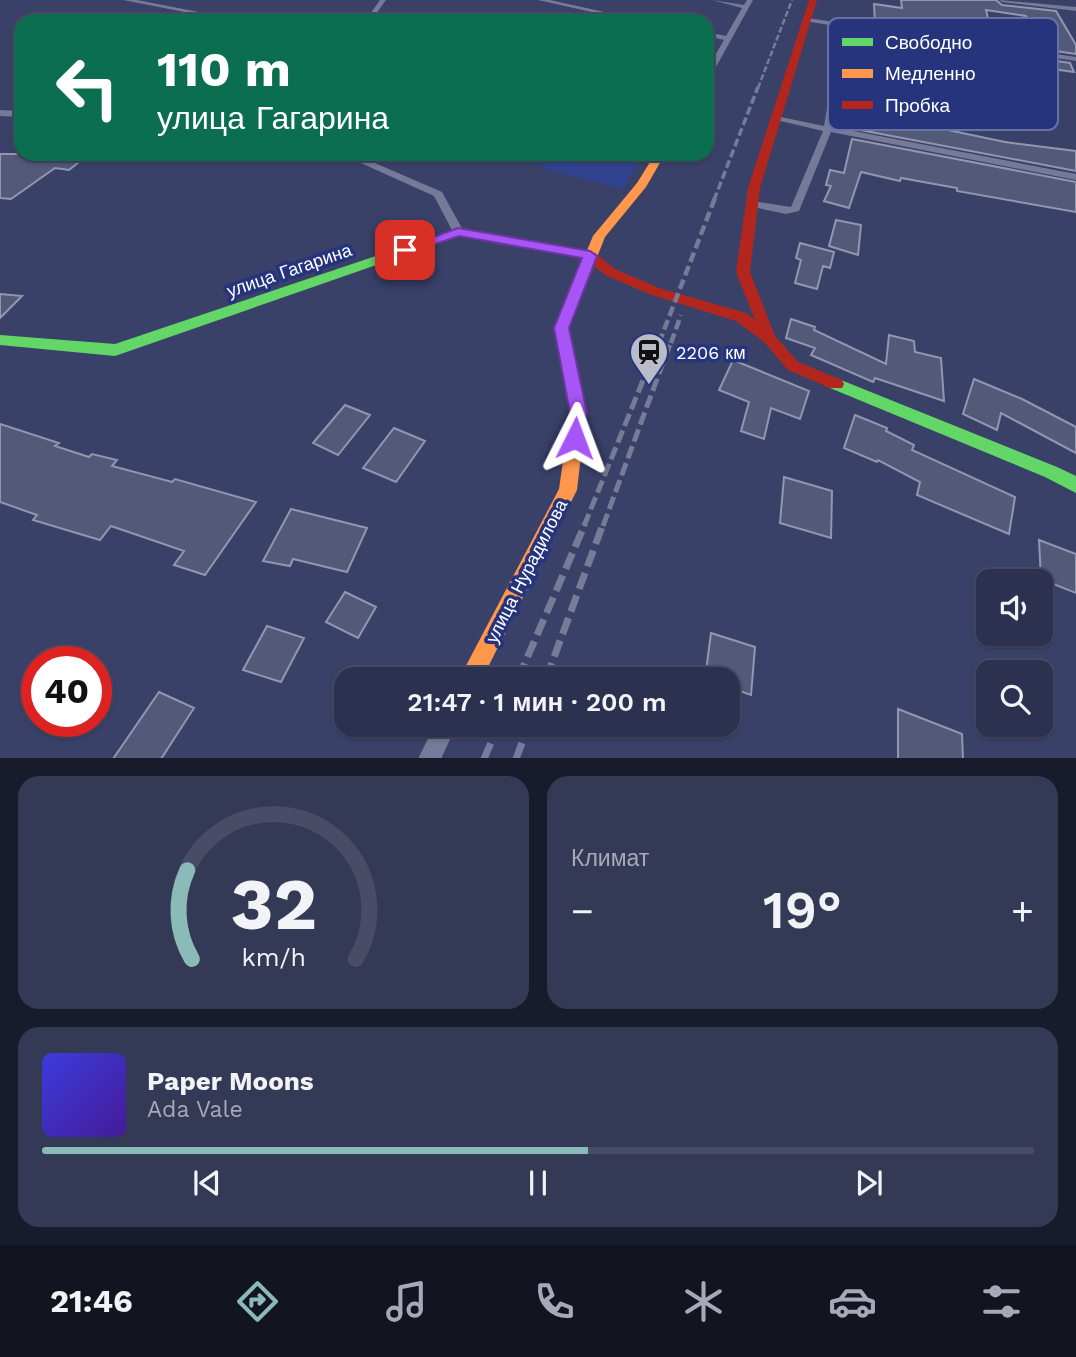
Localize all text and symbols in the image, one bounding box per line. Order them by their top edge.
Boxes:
legend [828,18,1058,130]
text: Свободно [885,31,972,54]
text: 110 m [157,40,291,98]
icon: left [42,42,133,133]
text: Медленно [885,62,975,85]
text: Пробка [885,94,950,117]
text: улица Гагарина [157,99,389,137]
pin [375,220,435,280]
icon: arrive [386,231,424,269]
street label: улица Гагарина [224,238,355,301]
station icon: 2206 км [628,331,670,386]
place label: 2206 км [676,342,746,363]
position arrow [538,401,612,475]
street label: улица Нурадилова [481,495,572,646]
map controls [976,569,1053,737]
button: sound [976,569,1053,646]
speed limit sign: 40 [21,646,112,737]
button: search [976,660,1053,737]
text: 21:47 · 1 мин · 200 m [407,687,667,717]
text: Климат [571,845,649,872]
text: 32 [230,861,317,947]
text: 19° [763,880,842,941]
text: − [571,889,594,933]
text: + [1011,889,1034,933]
text: km/h [241,942,306,971]
text: Paper Moons [147,1066,314,1096]
text: Ada Vale [147,1096,243,1123]
icon: previous [188,1164,226,1202]
icon: pause [519,1164,557,1202]
icon: next [850,1164,888,1202]
icon: directions [233,1277,282,1326]
icon: music [382,1277,431,1326]
icon: phone [530,1277,579,1326]
icon: climate [679,1277,728,1326]
icon: car [828,1277,877,1326]
icon: filters [977,1277,1026,1326]
text: 21:46 [50,1282,133,1320]

